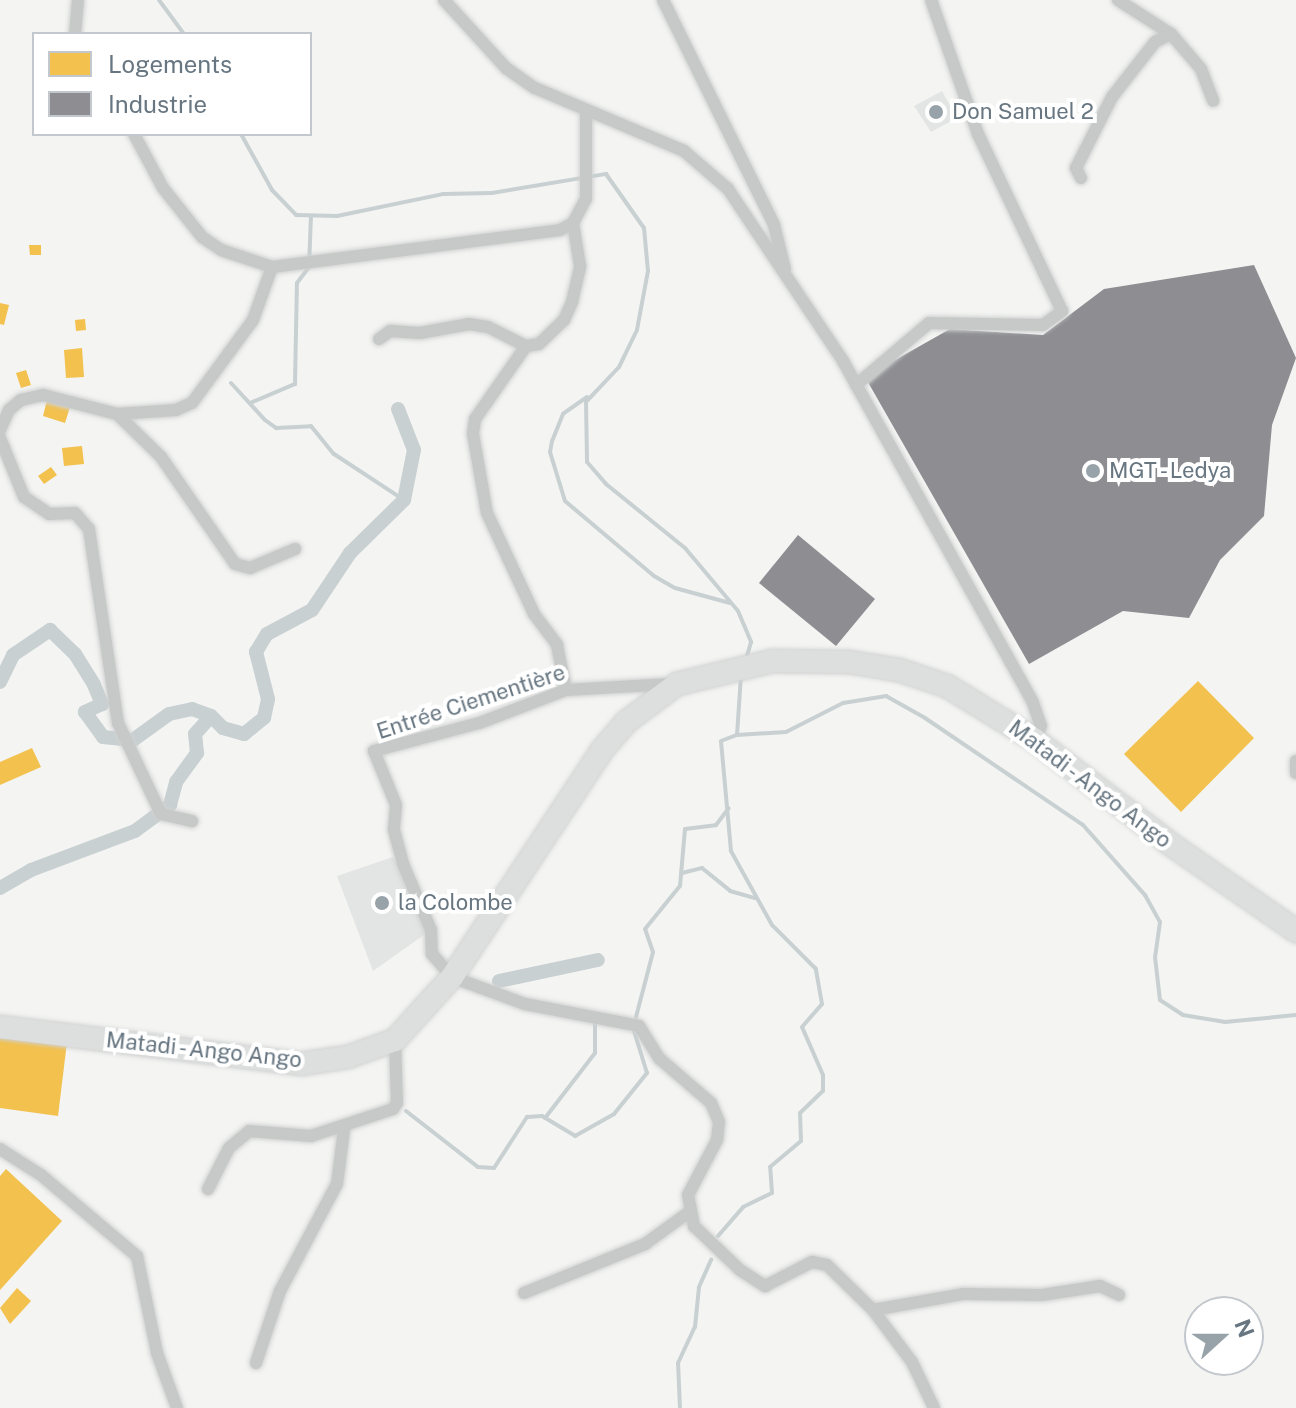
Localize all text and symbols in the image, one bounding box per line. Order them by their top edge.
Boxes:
legend [32,32,312,136]
text: Logements [108,50,232,78]
text: Industrie [108,90,207,118]
place label: Don Samuel 2 [952,99,1094,125]
marker: Don Samuel 2 [927,103,945,121]
place label: MGT - Ledya [1109,458,1237,484]
marker: MGT - Ledya [1084,462,1102,480]
street label: Entrée Ciementière [373,659,569,745]
street label: Matadi - Ango Ango [1001,712,1179,856]
place label: la Colombe [398,890,513,916]
marker: la Colombe [373,894,391,912]
street label: Matadi - Ango Ango [102,1026,306,1074]
north arrow [1184,1296,1264,1376]
text: N [1229,1315,1260,1341]

